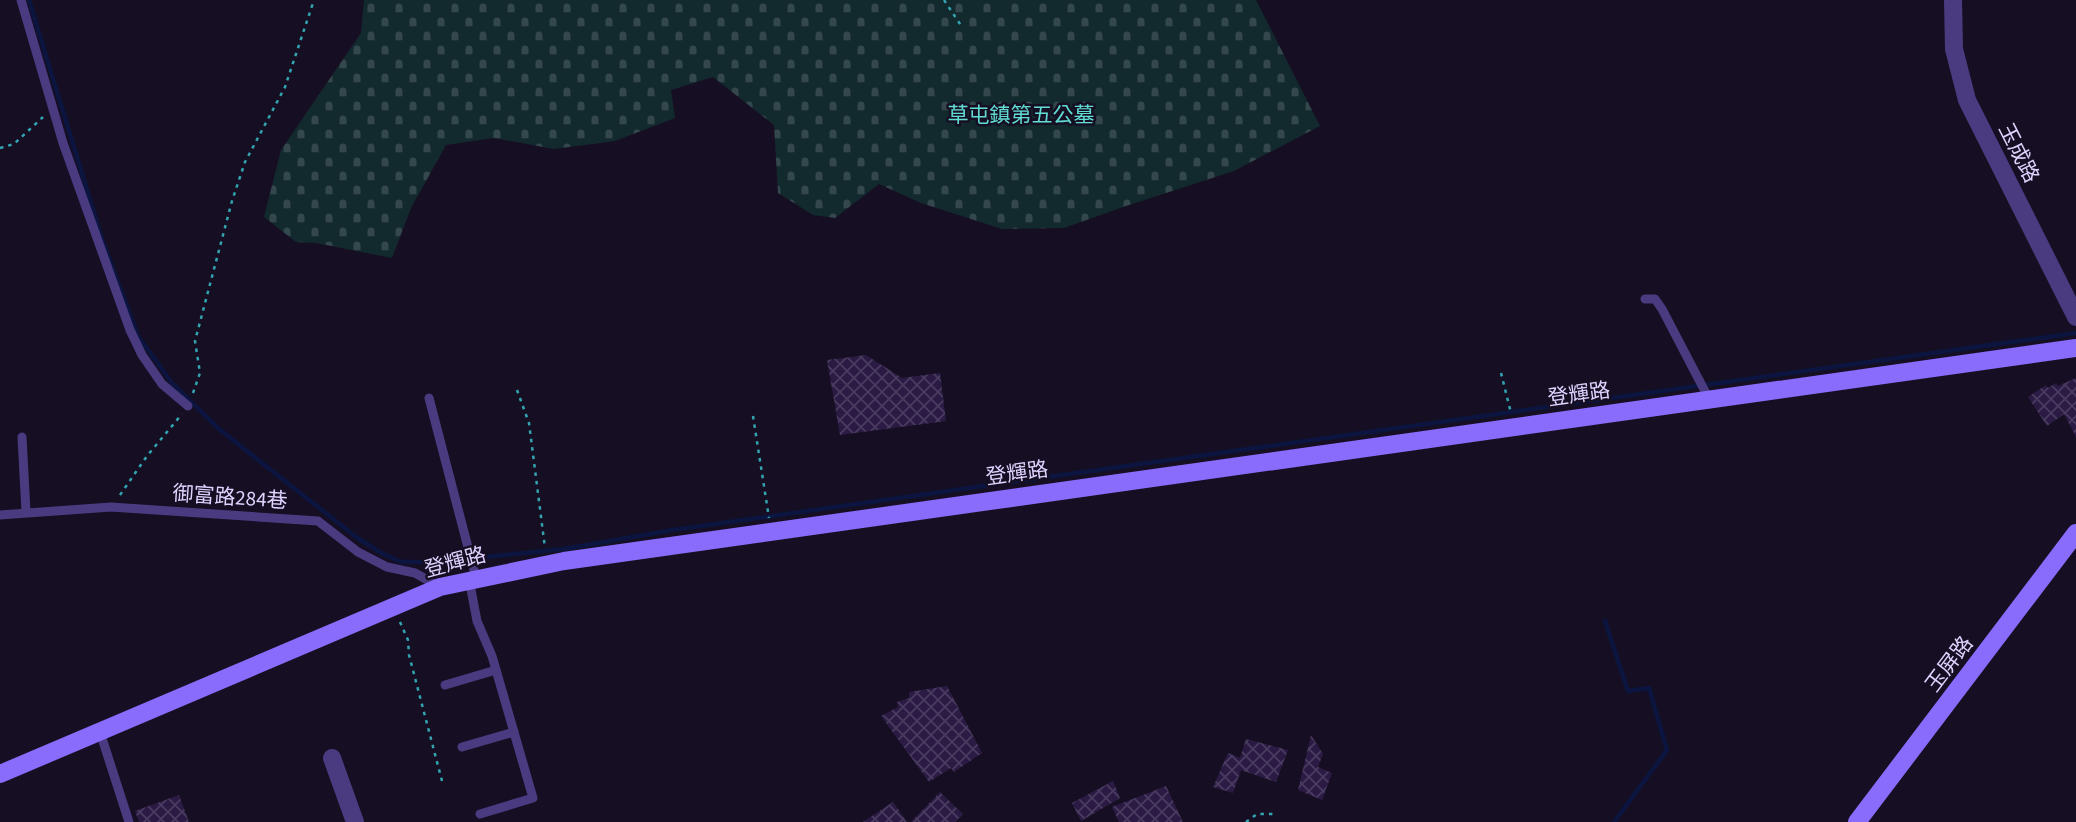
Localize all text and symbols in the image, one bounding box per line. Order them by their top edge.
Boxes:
park label: 草屯鎮第五公墓 [948,100,1095,130]
street label: 玉成路 [1991,118,2047,188]
street label: 登輝路 [1546,375,1612,413]
street label: 登輝路 [984,454,1050,492]
street label: 御富路284巷 [171,478,289,516]
street label: 登輝路 [421,539,489,585]
street label: 玉屏路 [1918,630,1980,698]

